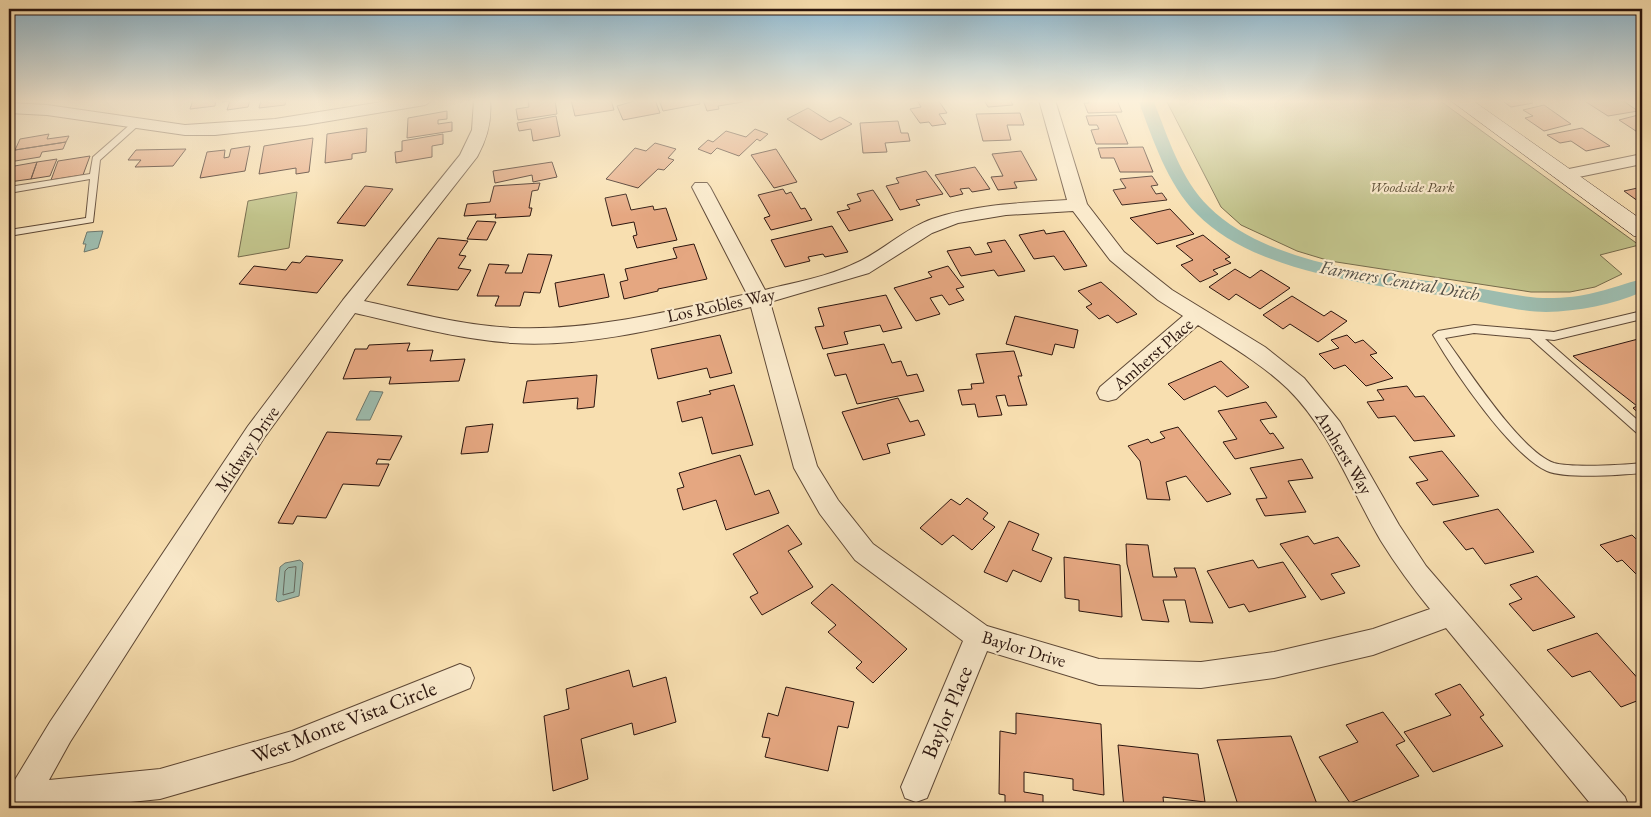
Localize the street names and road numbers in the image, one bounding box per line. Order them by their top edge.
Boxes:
street label: Los Robles Way [665,282,777,327]
street label: Amherst Place [1107,312,1198,396]
street label: Midway Drive [209,401,284,496]
street label: Amherst Way [1310,406,1378,499]
street label: Baylor Drive [979,625,1069,672]
street label: Baylor Place [915,662,978,762]
street label: West Monte Vista Circle [248,674,440,769]

